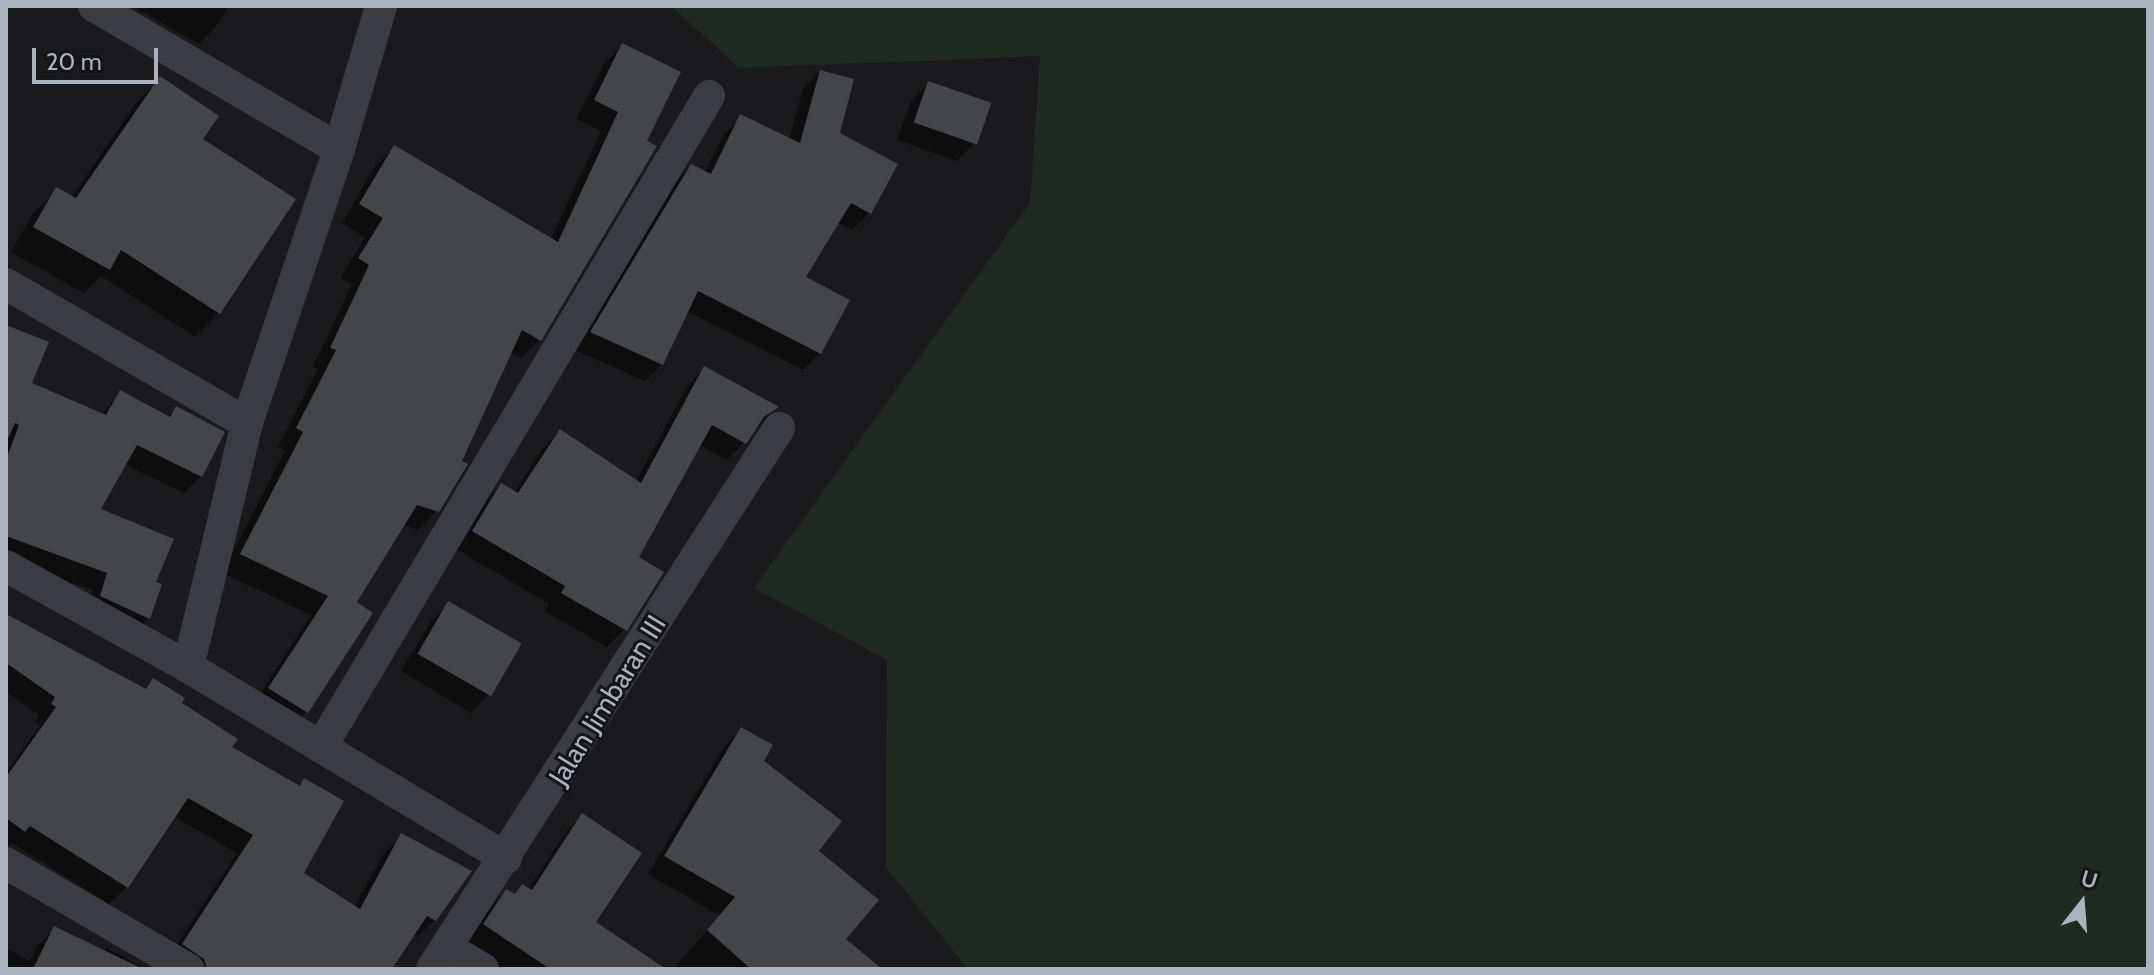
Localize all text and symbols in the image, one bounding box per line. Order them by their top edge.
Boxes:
scale bar [36,32,162,82]
text: 20 m [46,47,102,76]
street label: Jalan Jimbaran III [541,609,673,791]
north arrow [2042,863,2122,943]
text: U [2078,864,2101,895]

